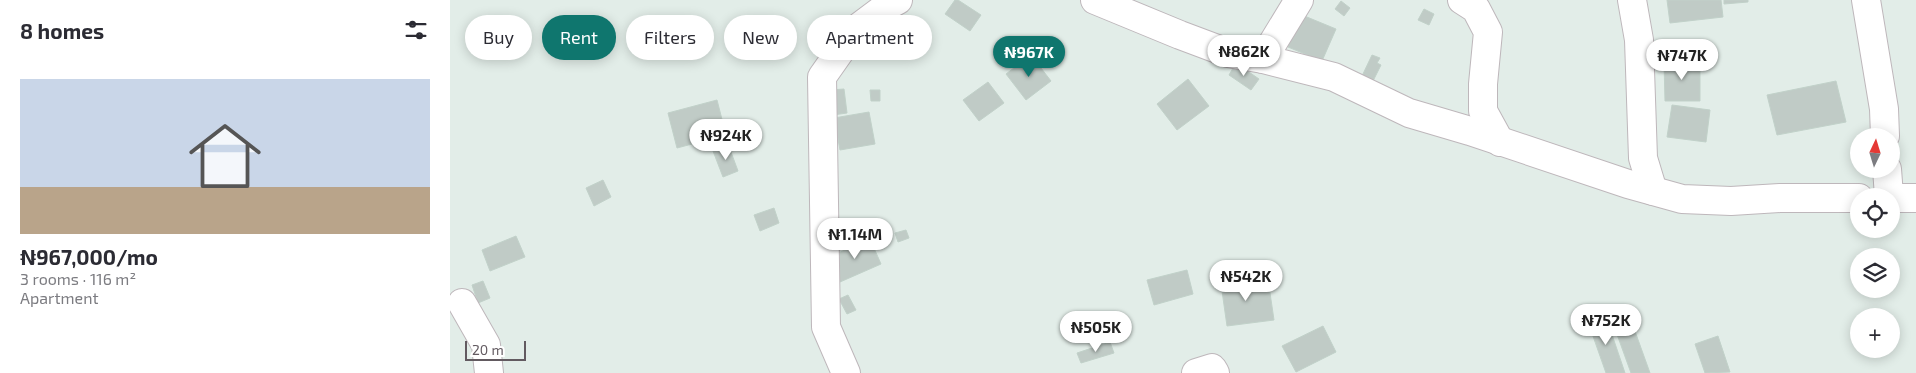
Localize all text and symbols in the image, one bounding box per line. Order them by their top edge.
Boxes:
chip: Buy [465,15,532,60]
chip: Rent [542,15,616,60]
chip: Filters [626,15,714,60]
chip: New [724,15,797,60]
chip: Apartment [807,15,932,60]
icon: filters [402,16,430,44]
text: 8 homes [20,18,104,43]
pin: ₦862K [1209,34,1279,77]
pin: ₦967K [994,36,1064,78]
pin: ₦747K [1647,38,1717,81]
text: ₦862K [1218,41,1270,60]
text: ₦967K [1004,42,1054,61]
text: ₦747K [1657,45,1707,64]
icon: home [180,111,270,201]
pin: ₦924K [691,119,761,161]
text: ₦924K [700,125,752,144]
north arrow [1850,128,1900,178]
map controls [1850,128,1900,358]
button: locate [1850,188,1900,238]
pin: ₦1.14M [814,218,896,260]
text: ₦1.14M [828,224,882,243]
text: ₦967,000/mo [20,244,158,269]
button: layers [1850,248,1900,298]
pin: ₦542K [1211,260,1281,302]
text: ₦542K [1221,266,1271,285]
text: 3 rooms · 116 m² [20,269,136,288]
text: Apartment [20,288,99,307]
pin: ₦752K [1571,304,1641,346]
button: + [1850,308,1900,358]
pin: ₦505K [1061,310,1131,353]
text: ₦752K [1581,310,1631,329]
text: ₦505K [1071,317,1121,336]
scale bar [465,338,526,361]
text: 20 m [472,341,504,358]

